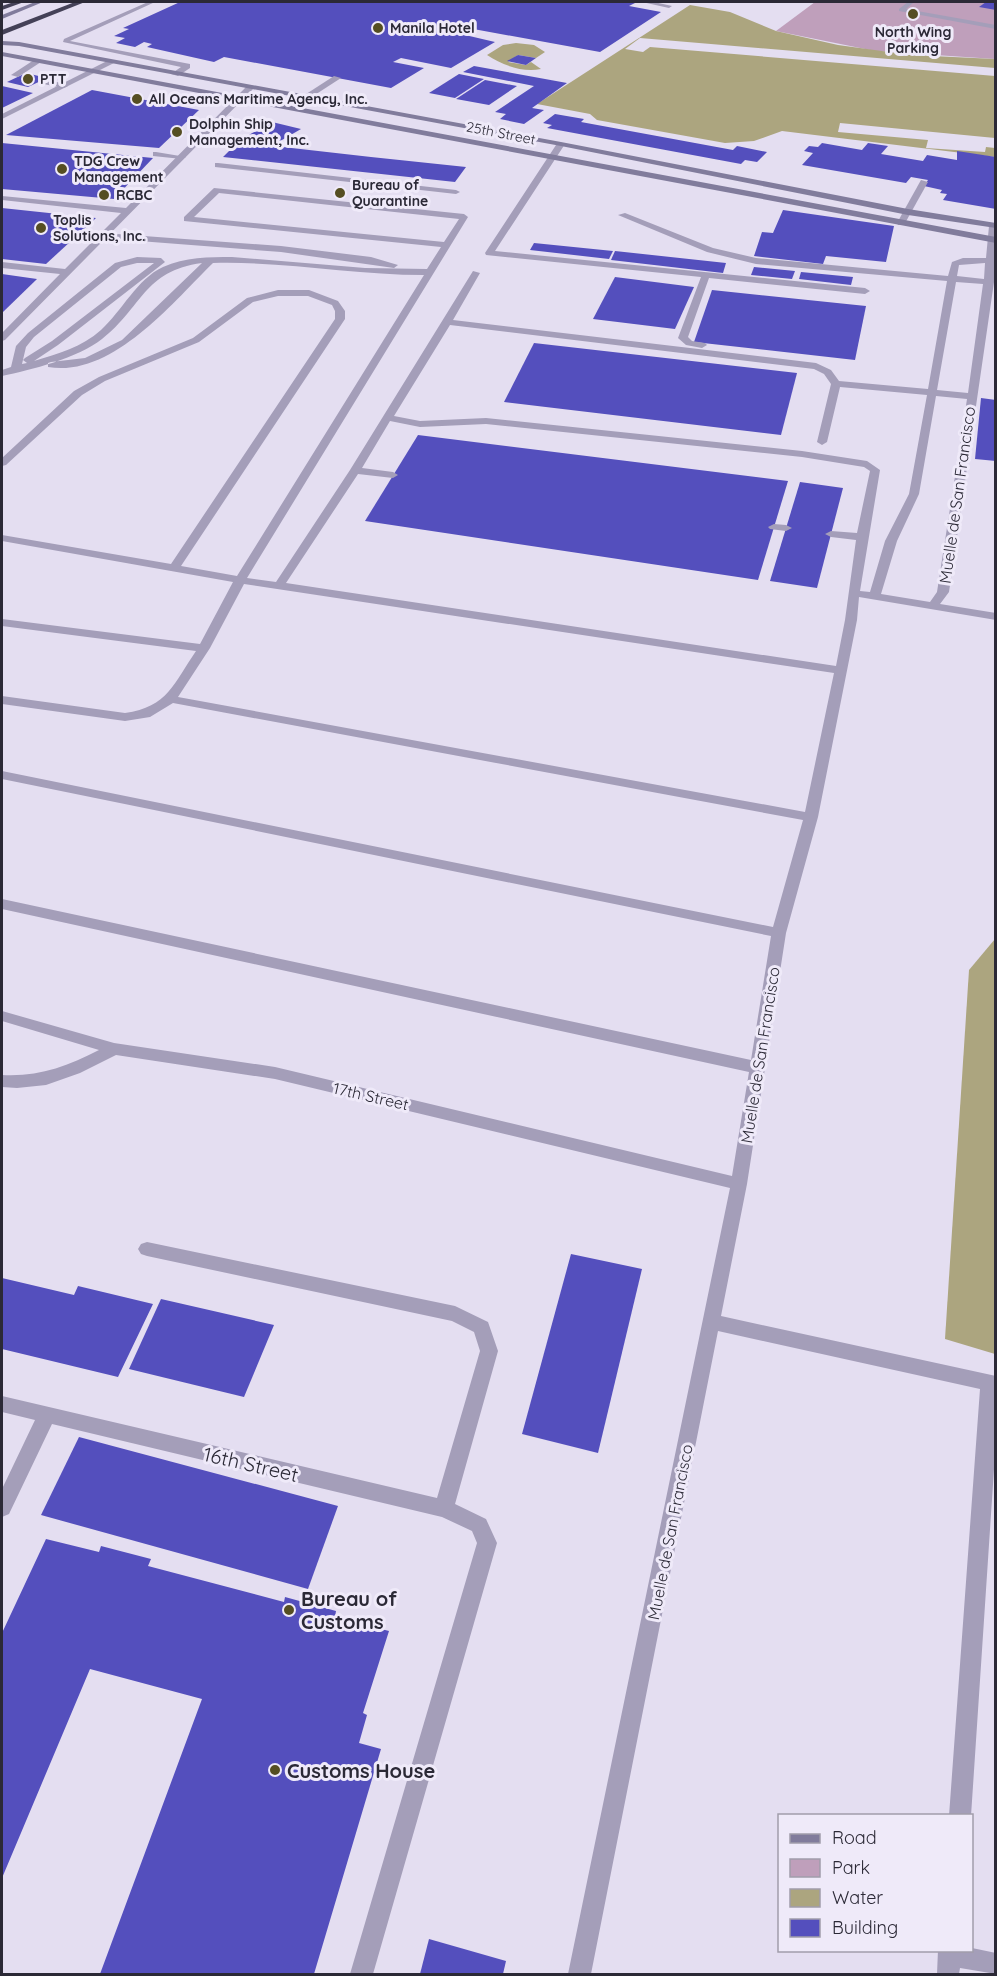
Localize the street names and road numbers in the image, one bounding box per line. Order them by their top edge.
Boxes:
street label: 25th Street [465,117,537,149]
street label: Muelle de San Francisco [935,405,979,585]
street label: Muelle de San Francisco [736,965,784,1145]
street label: 17th Street [331,1078,411,1114]
street label: 16th Street [201,1441,301,1487]
street label: Muelle de San Francisco [643,1443,697,1621]

